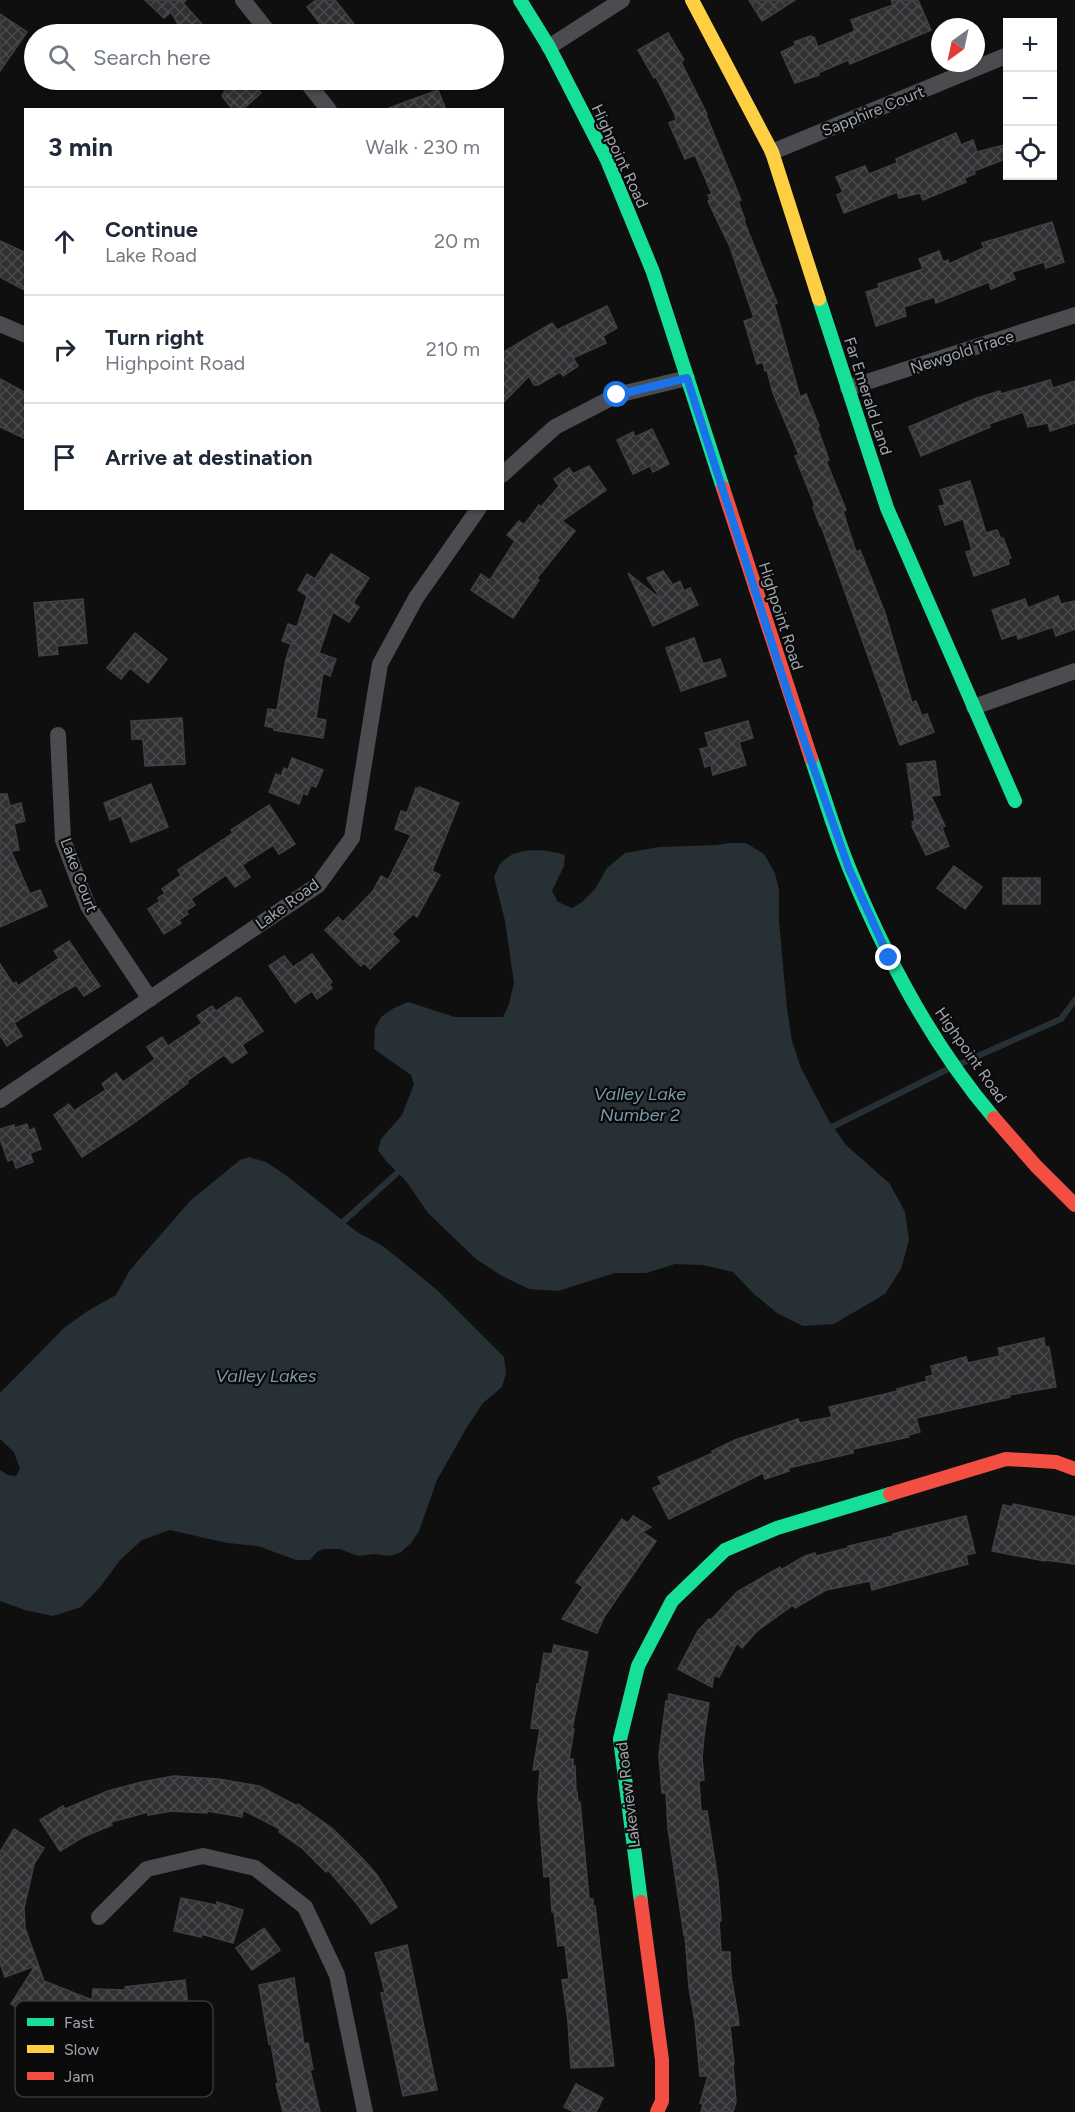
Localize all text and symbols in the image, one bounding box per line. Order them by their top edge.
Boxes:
north arrow [931,18,985,72]
map controls [1003,18,1057,180]
button: + [1003,18,1057,72]
search box [24,24,504,90]
icon: search [45,41,78,74]
text: Search here [93,44,211,71]
button: − [1003,72,1057,126]
street label: Sapphire Court [819,82,927,140]
street label: Highpoint Road [588,101,652,211]
button: locate [1003,126,1057,180]
text: 3 min [48,131,113,163]
text: Walk · 230 m [366,135,480,159]
text: Continue [105,216,198,243]
icon: ahead [48,225,81,258]
text: 20 m [434,229,480,253]
text: Lake Road [105,243,197,267]
text: Turn right [105,324,204,351]
street label: Newgold Trace [908,326,1016,378]
icon: right [48,333,81,366]
street label: Far Emerald Land [840,335,896,457]
text: 210 m [426,337,480,361]
text: Highpoint Road [105,351,245,375]
route start [603,381,629,407]
icon: arrive [48,441,81,474]
text: Arrive at destination [105,444,313,471]
street label: Highpoint Road [755,560,807,672]
street label: Lake Court [56,835,102,915]
street label: Lake Road [252,875,322,933]
route end [875,944,901,970]
street label: Highpoint Road [931,1004,1011,1106]
water label: Valley Lake Number 2 [594,1083,686,1126]
water label: Valley Lakes [216,1365,317,1387]
street label: Lakeview Road [612,1741,644,1849]
legend [15,2001,213,2097]
text: Fast [64,2013,94,2032]
text: Slow [64,2040,99,2059]
text: Jam [64,2067,94,2086]

